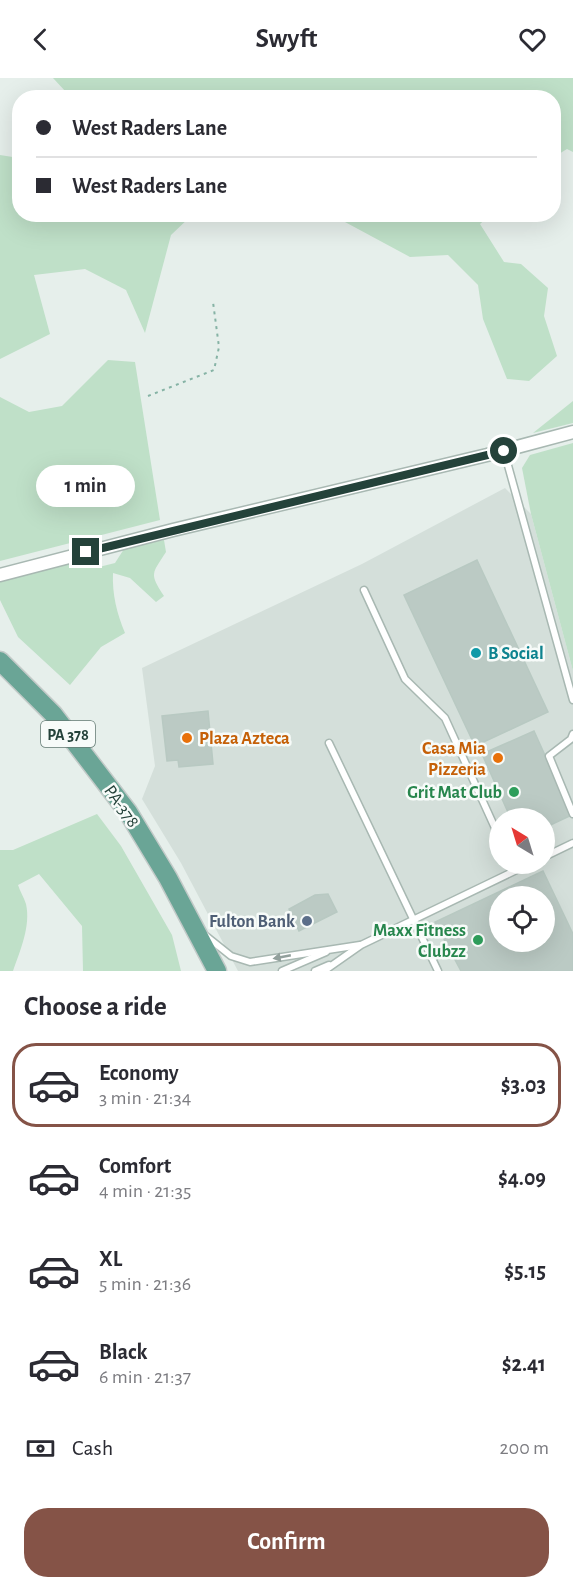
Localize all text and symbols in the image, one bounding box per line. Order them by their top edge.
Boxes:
icon: back [24,23,57,56]
icon: heart [516,23,549,56]
text: Swyft [256,25,317,52]
text: West Raders Lane [72,117,227,139]
text: West Raders Lane [72,175,227,197]
route start [490,437,517,464]
callout: 1 min [36,465,136,507]
text: 1 min [64,476,107,496]
route end [72,538,99,565]
place label: B Social [488,645,544,663]
marker: B Social [469,646,483,660]
road number: PA 378 [41,721,95,747]
place label: Plaza Azteca [199,730,290,748]
marker: Plaza Azteca [180,731,194,745]
place label: Casa Mia Pizzeria [422,740,486,779]
marker: Casa Mia Pizzeria [491,751,505,765]
street label: PA-378 [100,782,142,831]
place label: Grit Mat Club [407,784,502,802]
marker: Grit Mat Club [507,785,521,799]
north arrow [489,808,555,874]
map controls [489,808,555,952]
button: locate [489,886,555,952]
place label: Fulton Bank [209,913,295,931]
marker: Fulton Bank [300,914,314,928]
place label: Maxx Fitness Clubzz [373,922,466,961]
marker: Maxx Fitness Clubzz [471,933,485,947]
one-way arrow [273,953,292,962]
text: Choose a ride [24,993,167,1020]
icon: car [27,1058,81,1112]
text: Economy [99,1062,179,1084]
text: $3.03 [501,1074,546,1096]
text: 3 min · 21:34 [99,1088,191,1108]
icon: car [27,1151,81,1205]
text: Comfort [99,1155,171,1177]
text: $4.09 [498,1167,546,1189]
text: 4 min · 21:35 [99,1181,191,1201]
icon: car [27,1244,81,1298]
text: XL [99,1248,122,1270]
text: $5.15 [504,1260,546,1282]
text: 5 min · 21:36 [99,1274,191,1294]
icon: car [27,1337,81,1391]
text: Black [99,1341,147,1363]
text: $2.41 [502,1353,546,1375]
text: 6 min · 21:37 [99,1367,191,1387]
icon: cash [24,1432,57,1465]
text: Cash [72,1437,113,1459]
text: 200 m [499,1438,549,1458]
button: Confirm [24,1508,549,1577]

